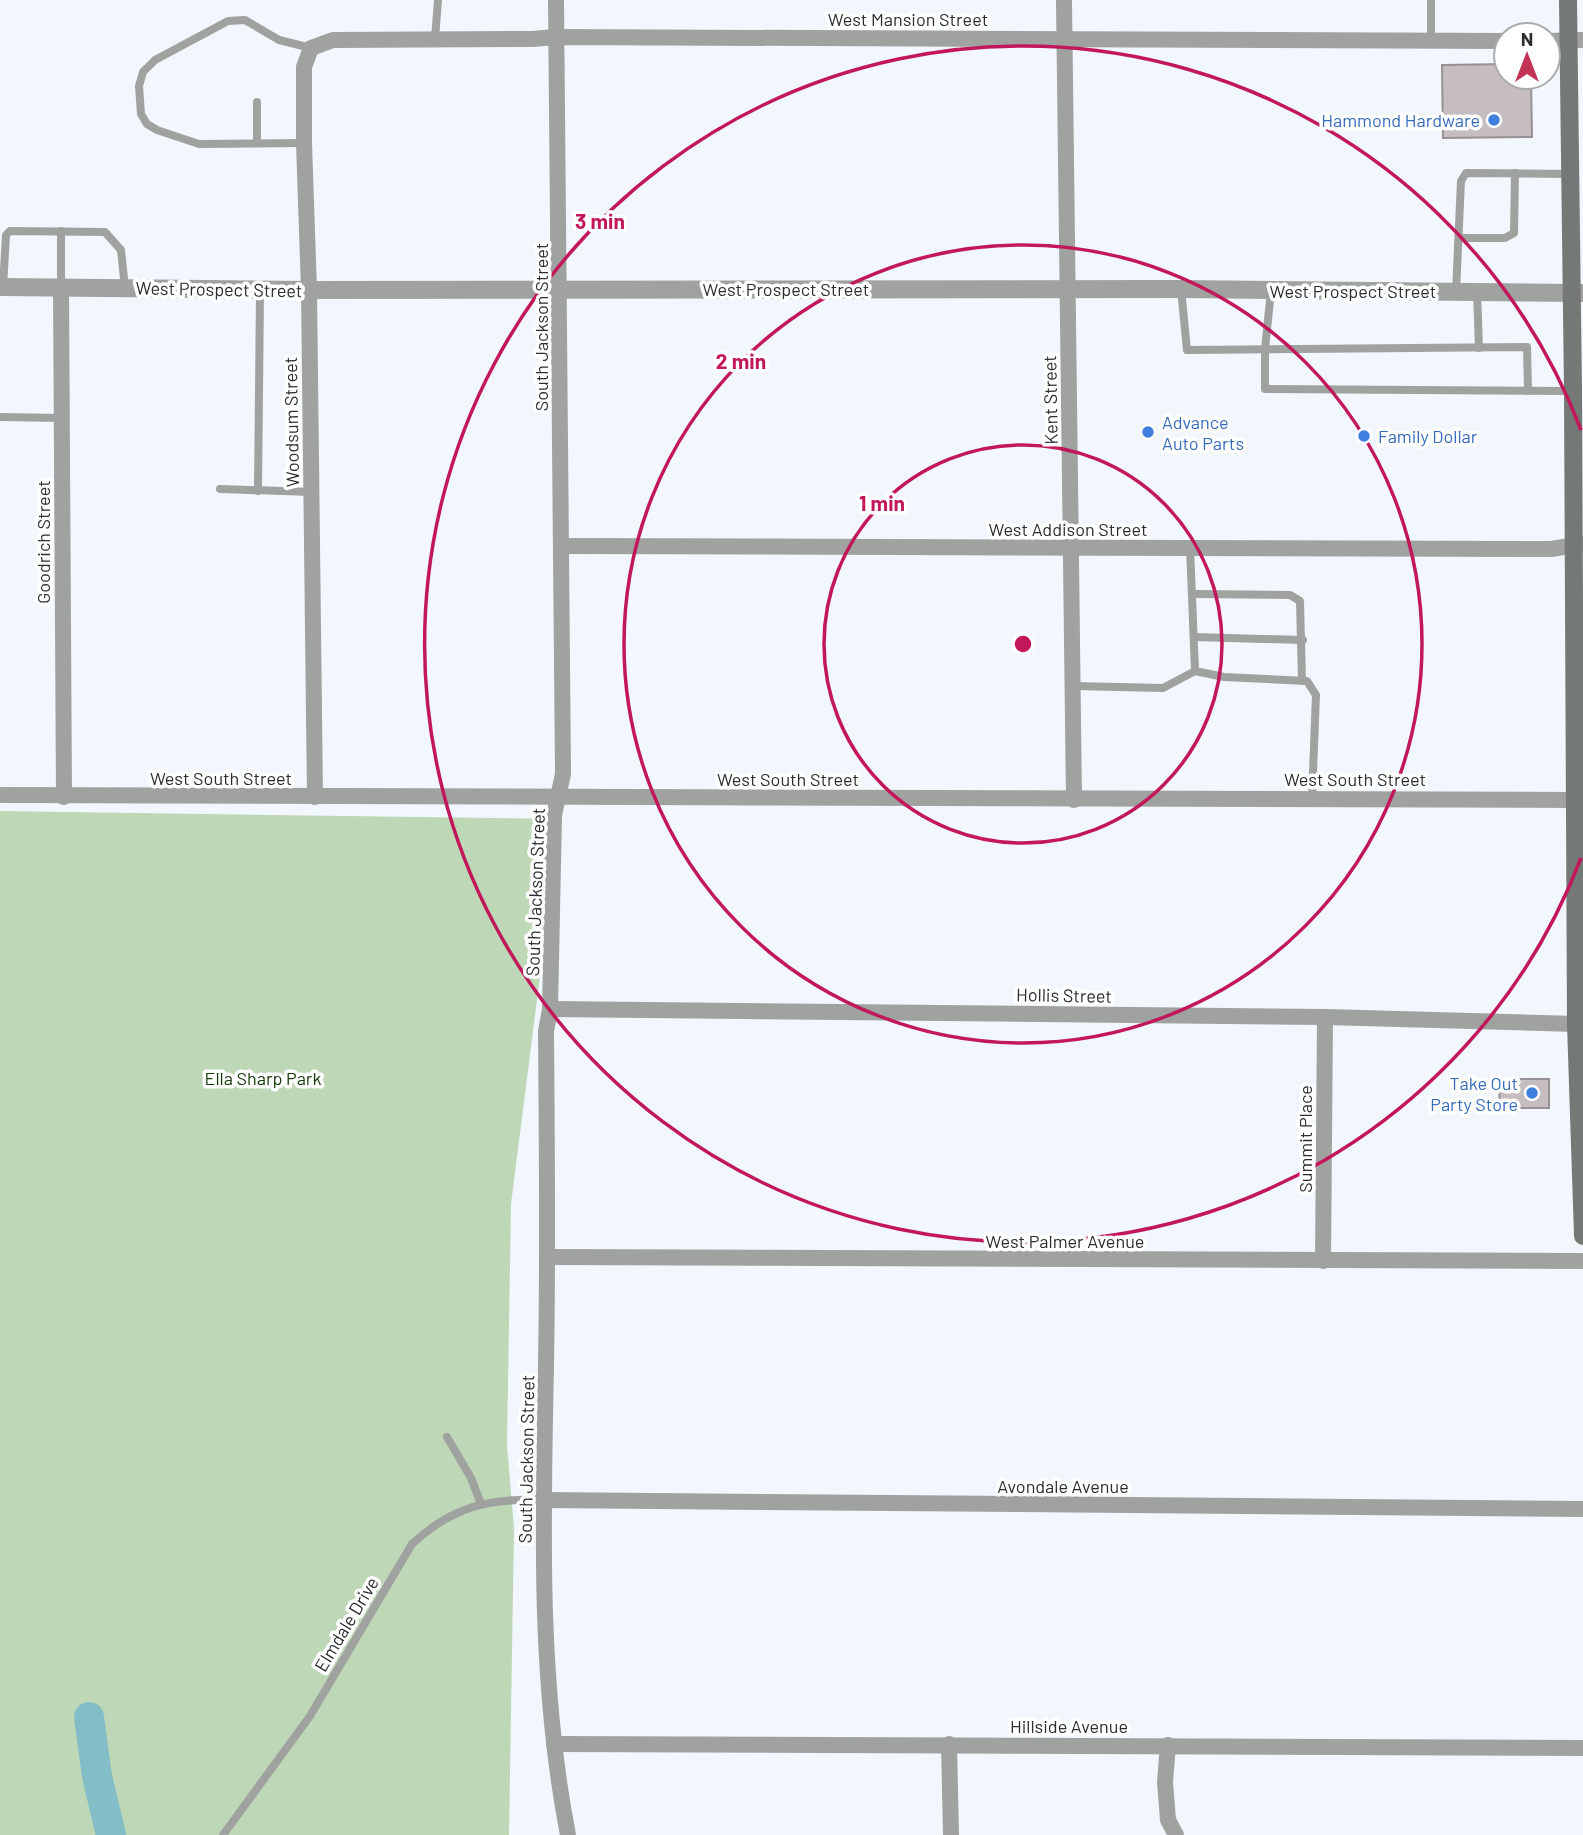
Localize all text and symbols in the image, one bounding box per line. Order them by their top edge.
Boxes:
street label: West Mansion Street [828,8,988,30]
north arrow [1492,21,1562,91]
text: N [1521,27,1533,50]
place label: Hammond Hardware [1321,109,1480,131]
marker: Hammond Hardware [1486,112,1502,128]
text: 3 min [575,208,625,233]
street label: South Jackson Street [530,243,552,411]
street label: West Prospect Street [135,277,303,301]
street label: West Prospect Street [703,278,869,300]
street label: West Prospect Street [1270,280,1436,302]
text: 2 min [716,348,766,373]
street label: Kent Street [1038,355,1062,445]
street label: Woodsum Street [279,357,303,487]
place label: Advance Auto Parts [1162,411,1244,454]
marker: Advance Auto Parts [1140,424,1156,440]
place label: Family Dollar [1378,425,1478,447]
marker: Family Dollar [1356,428,1372,444]
street label: Goodrich Street [32,480,54,604]
text: 1 min [859,490,905,515]
street label: West Addison Street [989,518,1148,540]
centre of rings [1011,632,1035,656]
street label: West South Street [150,767,292,789]
street label: West South Street [717,768,859,790]
street label: West South Street [1284,768,1426,790]
street label: South Jackson Street [521,807,549,977]
street label: Hollis Street [1016,983,1112,1007]
park label: Ella Sharp Park [205,1067,321,1089]
place label: Take Out Party Store [1430,1072,1518,1115]
street label: Summit Place [1294,1085,1316,1193]
marker: Take Out Party Store [1524,1085,1540,1101]
street label: West Palmer Avenue [986,1230,1144,1252]
street label: South Jackson Street [514,1375,538,1543]
street label: Avondale Avenue [997,1475,1129,1497]
street label: Elmdale Drive [309,1573,383,1675]
street label: Hillside Avenue [1010,1715,1128,1737]

